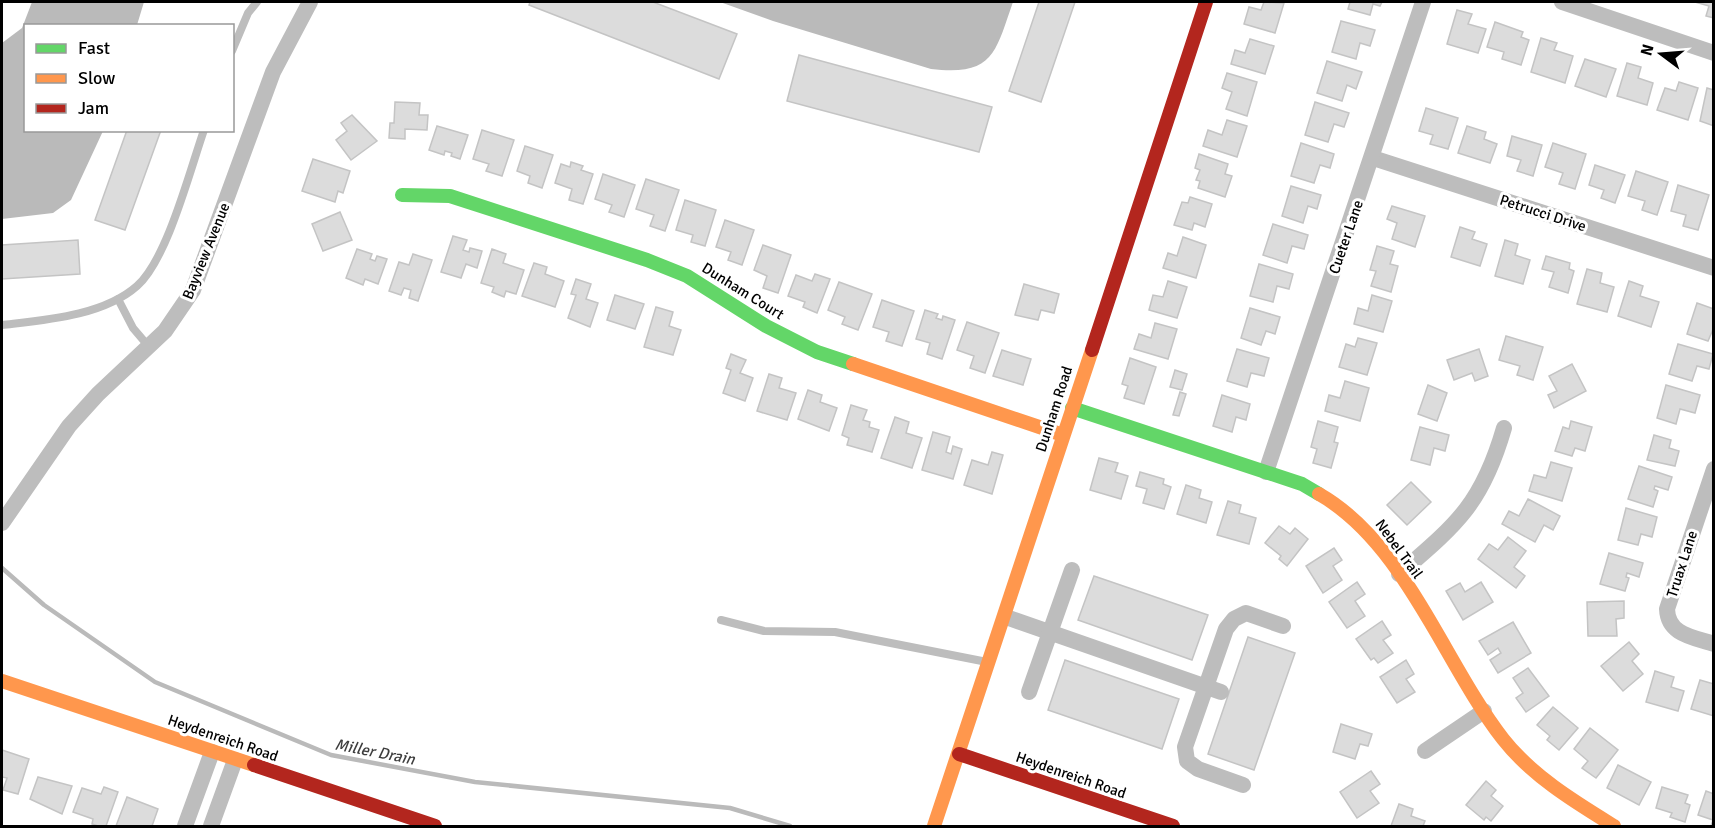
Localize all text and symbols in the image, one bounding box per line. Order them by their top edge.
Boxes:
legend [24,24,234,132]
north arrow [1631,24,1691,84]
text: Fast [78,37,110,59]
text: N [1636,42,1659,58]
text: Slow [78,67,115,89]
text: Jam [78,97,109,119]
street label: Petrucci Drive [1498,191,1588,235]
street label: Cueter Lane [1325,198,1367,276]
street label: Bayview Avenue [178,200,234,302]
street label: Dunham Court [699,259,787,323]
street label: Dunham Road [1032,364,1076,454]
street label: Nebel Trail [1371,516,1427,582]
street label: Truax Lane [1663,528,1701,600]
street label: Heydenreich Road [165,711,281,765]
water label: Miller Drain [333,734,418,770]
street label: Heydenreich Road [1013,748,1129,802]

